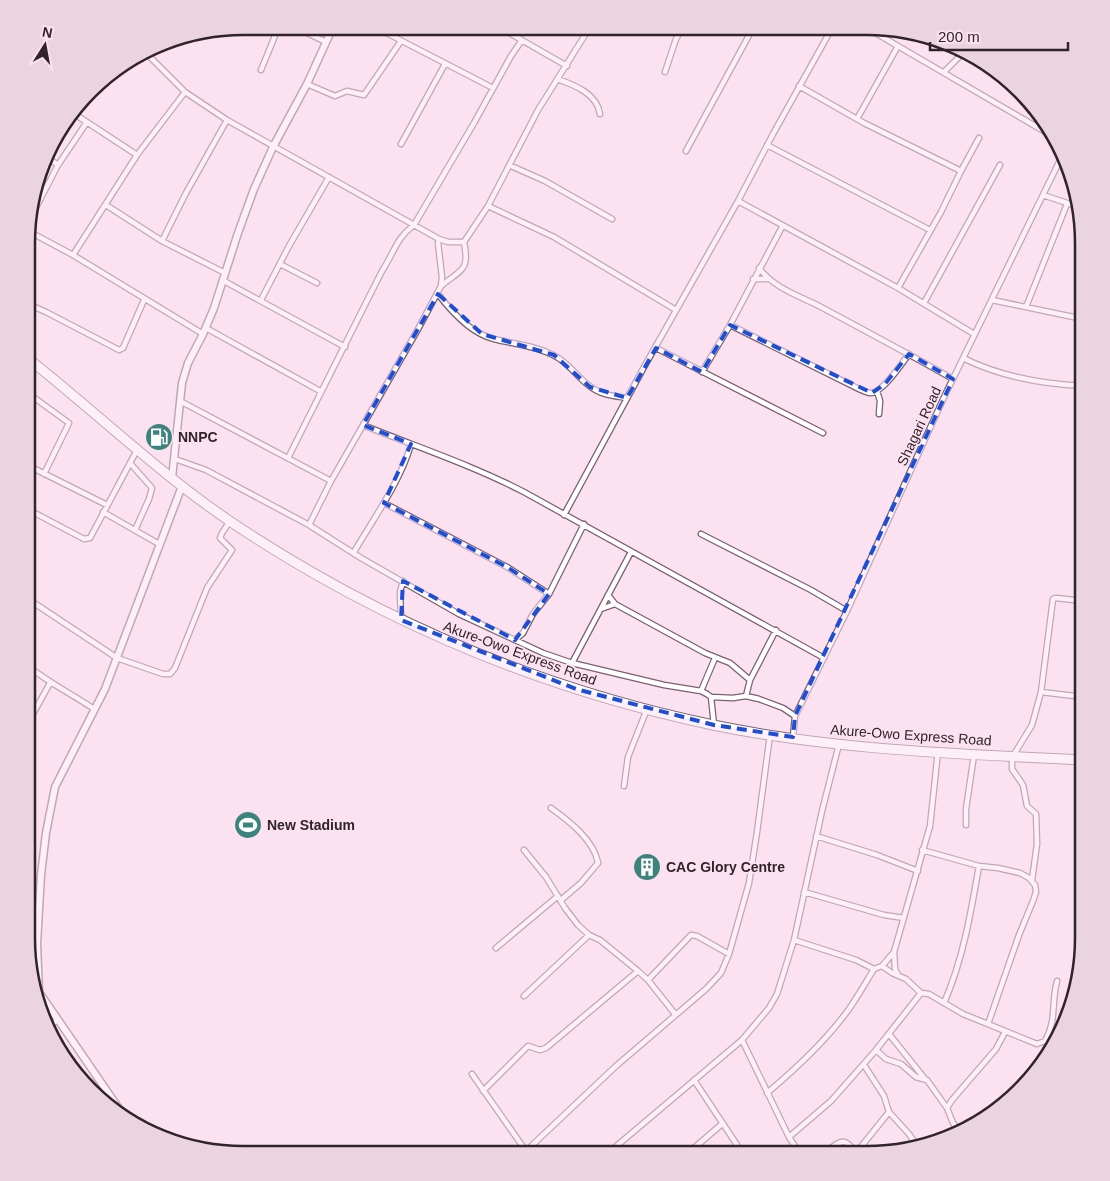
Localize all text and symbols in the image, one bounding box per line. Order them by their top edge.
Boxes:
north arrow [20,20,70,70]
scale bar [930,20,1068,52]
text: N [41,23,54,41]
text: 200 m [938,28,980,45]
street label: Shagari Road [894,384,944,468]
fuel station icon: NNPC [144,422,174,452]
place label: NNPC [178,429,218,445]
street label: Akure-Owo Express Road [441,618,599,688]
street label: Akure-Owo Express Road [830,721,992,749]
sports icon: New Stadium [233,810,263,840]
place label: New Stadium [267,817,355,833]
building icon: CAC Glory Centre [632,852,662,882]
place label: CAC Glory Centre [666,859,785,875]

